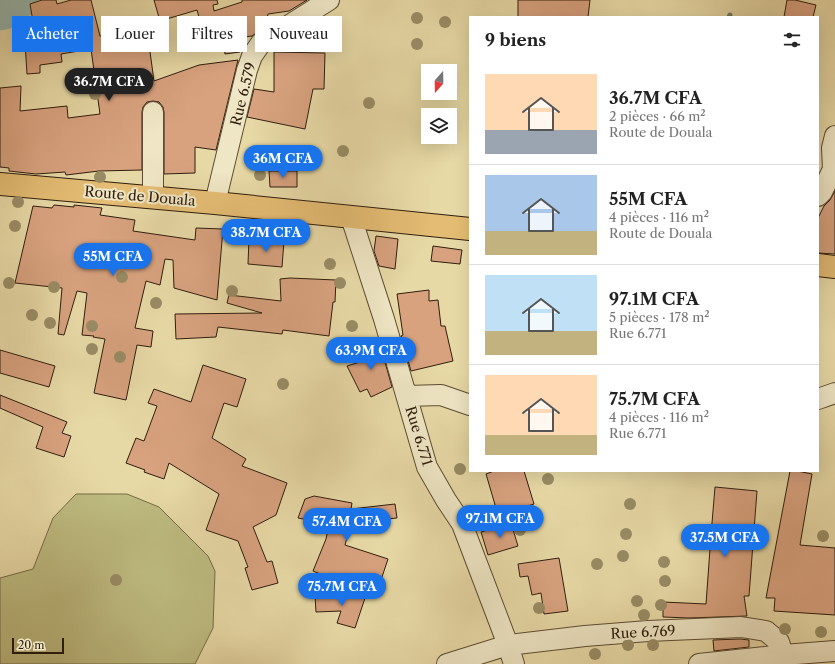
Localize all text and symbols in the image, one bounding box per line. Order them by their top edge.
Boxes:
chip: Acheter [12,16,93,52]
chip: Louer [101,16,169,52]
chip: Filtres [177,16,247,52]
chip: Nouveau [255,16,342,52]
icon: filters [781,29,803,51]
text: 9 biens [485,30,546,50]
street label: Rue 6.579 [226,60,260,128]
north arrow [421,64,457,100]
map controls [421,64,457,144]
pin: 36.7M CFA [63,68,155,102]
text: 36.7M CFA [74,73,144,89]
text: 36.7M CFA [609,88,702,108]
icon: home [517,90,565,138]
button: layers [421,108,457,144]
text: 2 pièces · 66 m² [609,108,706,124]
text: Route de Douala [609,124,712,140]
pin: 36M CFA [246,145,320,179]
text: 36M CFA [253,150,313,166]
street label: Route de Douala [84,182,197,210]
text: 55M CFA [609,189,687,209]
icon: home [517,191,565,239]
text: 4 pièces · 116 m² [609,209,709,225]
pin: 38.7M CFA [220,219,312,253]
text: 38.7M CFA [230,224,302,240]
text: Route de Douala [609,225,712,241]
pin: 55M CFA [76,243,150,277]
text: 55M CFA [83,248,143,264]
text: 97.1M CFA [609,289,699,309]
icon: home [517,291,565,339]
text: 5 pièces · 178 m² [609,309,710,325]
text: Rue 6.771 [609,325,666,341]
pin: 63.9M CFA [325,337,417,371]
text: 63.9M CFA [335,342,407,358]
text: 75.7M CFA [609,389,700,409]
icon: home [517,391,565,439]
street label: Rue 6.771 [401,404,437,468]
text: 4 pièces · 116 m² [609,409,709,425]
text: Rue 6.771 [609,425,666,441]
pin: 97.1M CFA [454,505,546,539]
pin: 57.4M CFA [301,508,393,542]
text: 97.1M CFA [466,510,534,526]
text: 57.4M CFA [312,513,382,529]
pin: 37.5M CFA [679,524,771,558]
text: 37.5M CFA [690,529,760,545]
pin: 75.7M CFA [296,573,388,607]
text: 75.7M CFA [307,578,377,594]
street label: Rue 6.769 [610,621,676,643]
scale bar [12,636,64,655]
text: 20 m [18,638,44,652]

